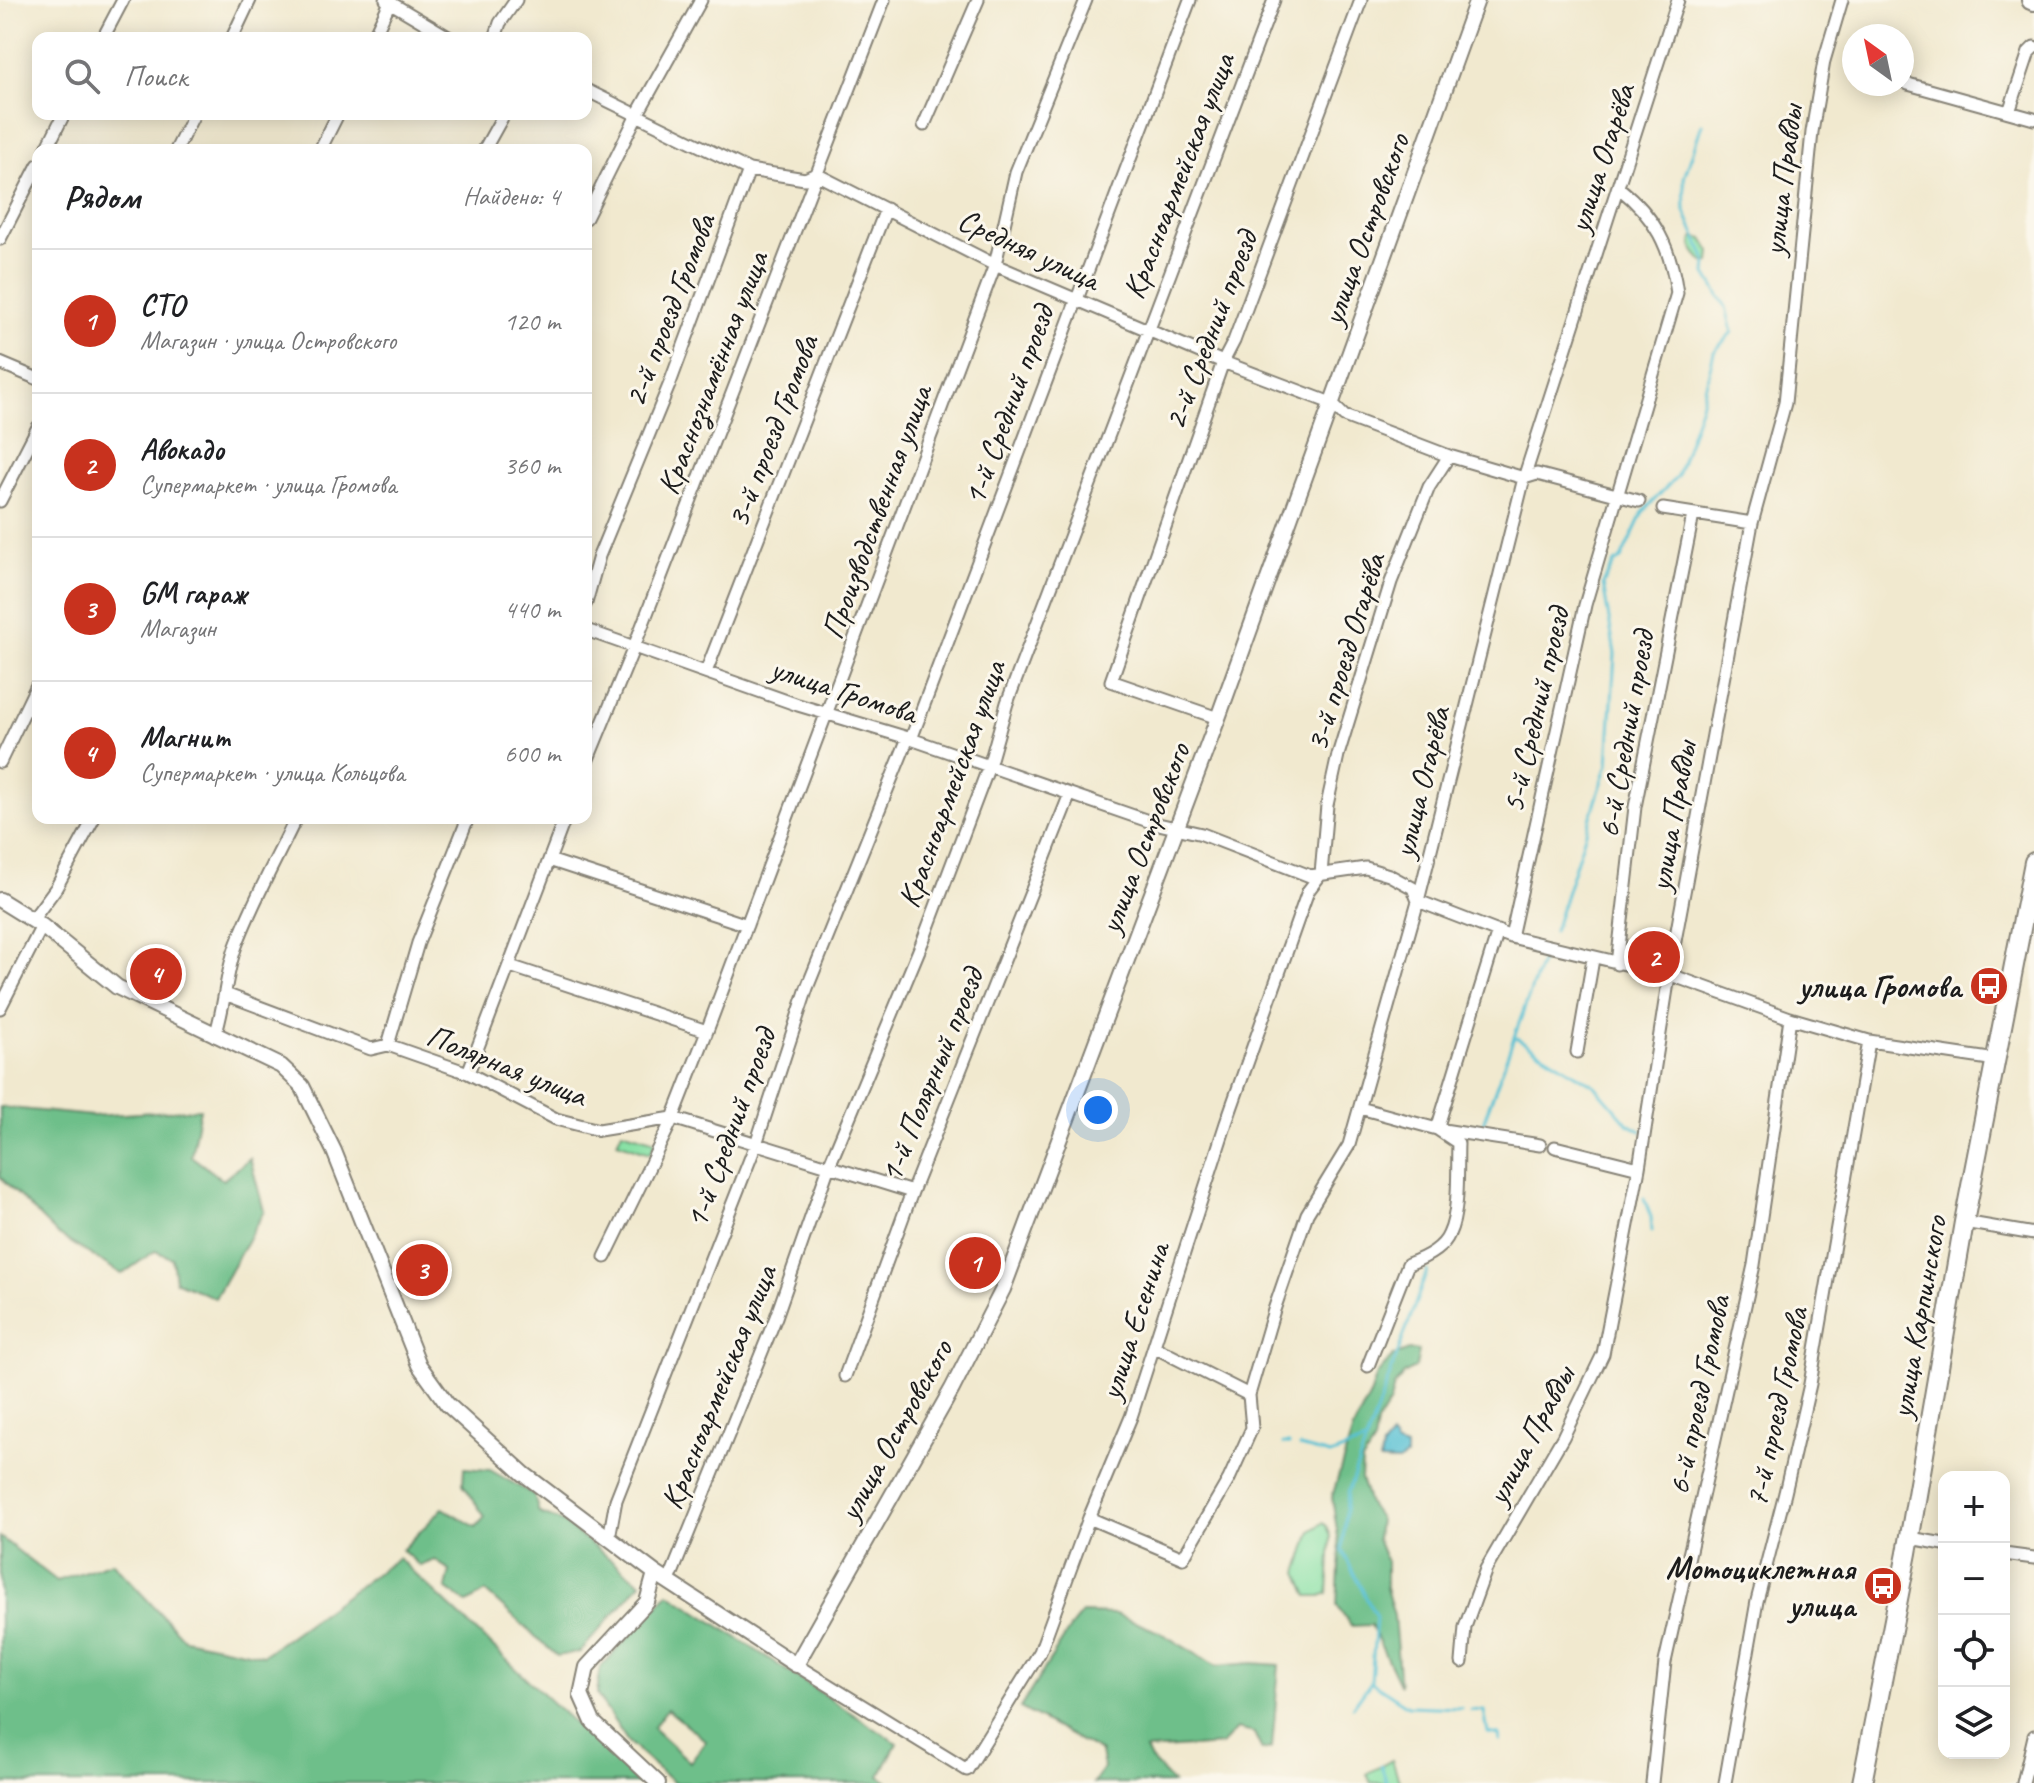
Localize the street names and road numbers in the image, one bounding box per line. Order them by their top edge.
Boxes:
street label: Красноармейская улица [1113,46,1245,305]
street label: улица Огарёва [1558,77,1645,239]
street label: улица Правды [1753,100,1812,260]
street label: улица Островского [1311,126,1420,332]
street label: Средняя улица [951,199,1109,301]
street label: 2-й проезд Громова [614,206,726,412]
street label: 2-й Средний проезд [1154,223,1268,435]
street label: Краснознамённая улица [647,244,778,500]
street label: 1-й Средний проезд [953,297,1064,510]
street label: 3-й проезд Громова [717,327,829,533]
street label: Производственная улица [812,377,942,645]
street label: 3-й проезд Огарёва [1296,547,1396,756]
street label: 5-й Средний проезд [1492,601,1580,817]
street label: 6-й Средний проезд [1587,625,1664,841]
street label: улица Громова [764,647,925,734]
street label: Красноармейская улица [888,653,1016,913]
street label: улица Огарёва [1383,701,1460,864]
street label: улица Островского [1089,736,1200,941]
street label: улица Правды [1639,736,1706,896]
street label: 1-й Полярный проезд [870,960,994,1188]
street label: Полярная улица [421,1015,595,1117]
street label: 1-й Средний проезд [675,1020,786,1233]
street label: улица Карпинского [1880,1211,1957,1423]
street label: улица Есенина [1089,1235,1180,1407]
street label: Красноармейская улица [651,1257,787,1515]
street label: 6-й проезд Громова [1657,1290,1740,1498]
street label: 7-й проезд Громова [1735,1302,1818,1510]
street label: улица Островского [828,1331,963,1530]
street label: улица Правды [1476,1357,1585,1513]

